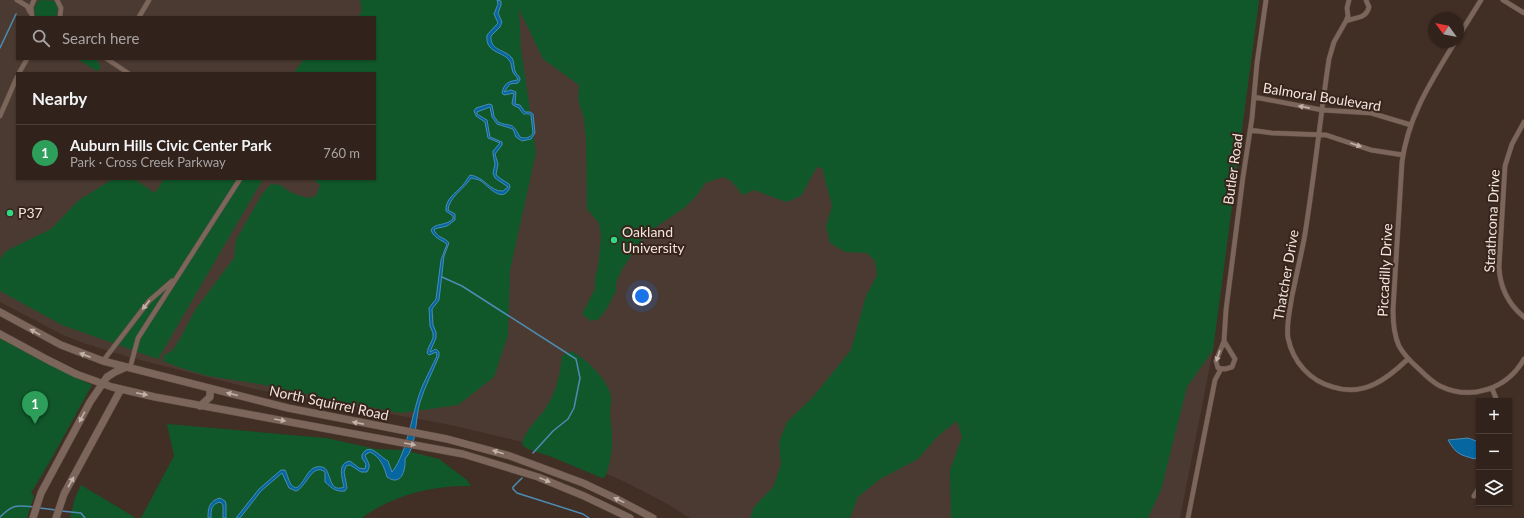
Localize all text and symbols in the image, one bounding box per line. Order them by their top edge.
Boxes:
north arrow [1428,12,1464,48]
search box [16,16,376,60]
icon: search [30,27,52,49]
text: Search here [62,29,139,47]
street label: Balmoral Boulevard [1262,79,1382,114]
text: Nearby [32,88,87,109]
one-way arrow [1298,104,1310,110]
street label: Butler Road [1219,132,1246,206]
text: Auburn Hills Civic Center Park [70,136,272,154]
one-way arrow [1350,143,1362,149]
text: 1 [41,145,49,161]
text: 760 m [323,145,360,161]
text: Park · Cross Creek Parkway [70,154,226,170]
street label: Strathcona Drive [1480,169,1503,273]
place label: P37 [18,204,43,221]
marker: P37 [5,208,15,218]
place label: Oakland University [622,223,685,256]
street label: Piccadilly Drive [1374,223,1395,317]
street label: Thatcher Drive [1269,228,1302,321]
marker: Oakland University [609,235,619,245]
your location [632,286,652,306]
one-way arrow [142,300,151,310]
one-way arrow [29,328,41,335]
one-way arrow [1215,350,1221,362]
one-way arrow [78,351,90,357]
street label: North Squirrel Road [268,382,390,423]
pin: 1 [22,391,48,424]
one-way arrow [225,391,237,397]
one-way arrow [136,392,148,398]
map controls [1476,398,1512,506]
button: + [1476,398,1512,434]
one-way arrow [79,411,85,423]
one-way arrow [274,417,286,423]
one-way arrow [352,419,365,425]
button: − [1476,434,1512,470]
one-way arrow [404,441,416,447]
one-way arrow [491,449,503,455]
button: layers [1476,470,1512,506]
one-way arrow [68,476,75,488]
one-way arrow [539,477,551,483]
one-way arrow [613,497,624,503]

